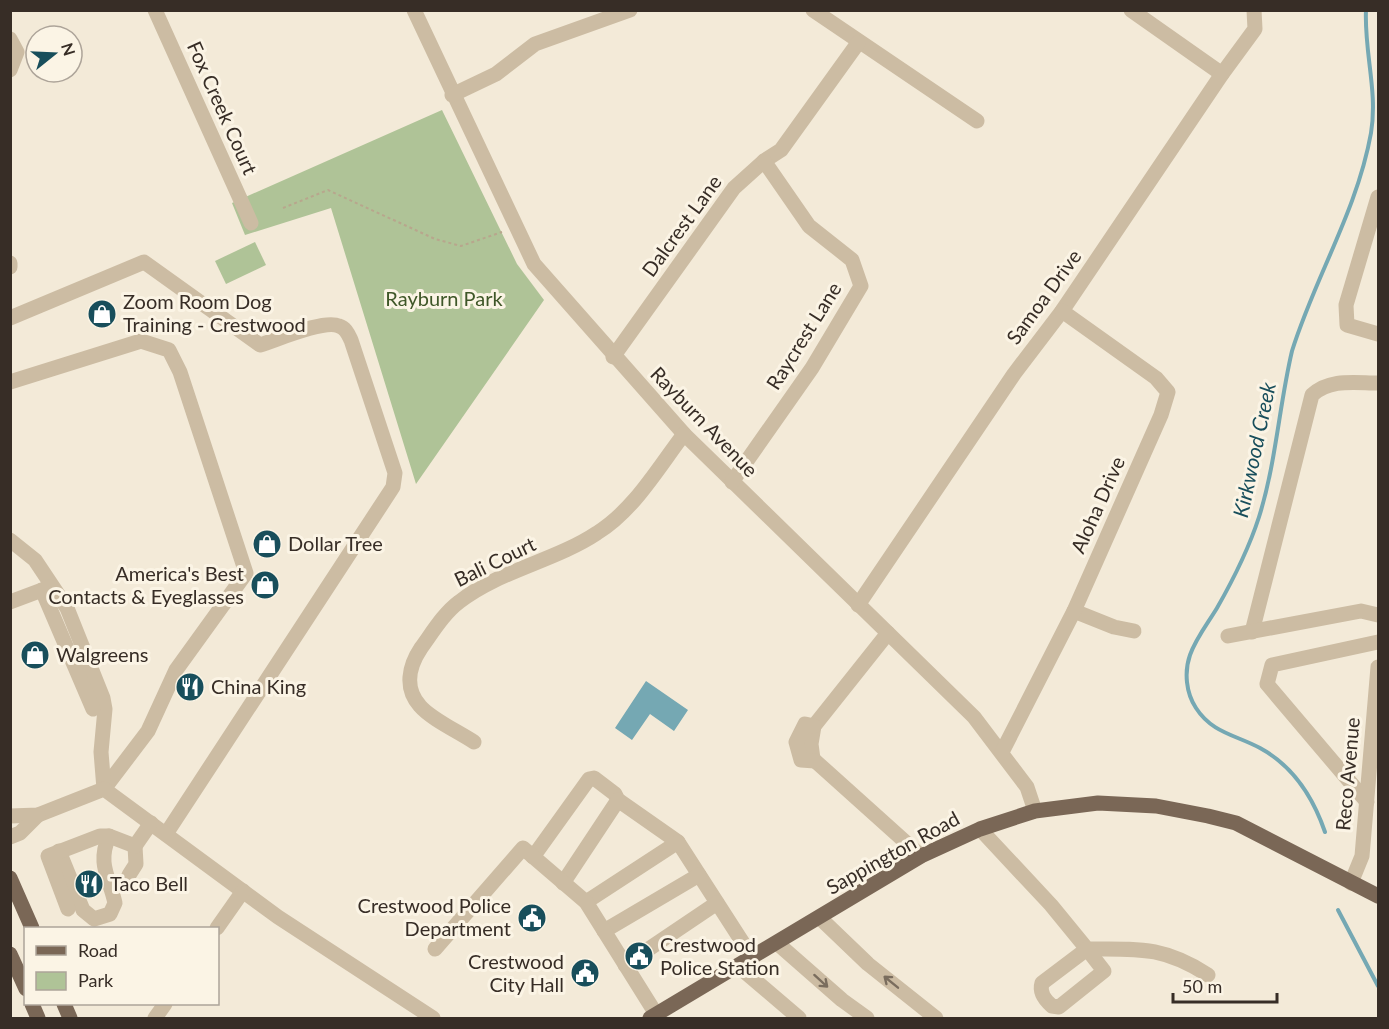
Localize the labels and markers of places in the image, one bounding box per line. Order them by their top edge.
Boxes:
place label: Zoom Room Dog Training - Crestwood [123,289,306,336]
shop icon: Zoom Room Dog Training - Crestwood [86,298,118,330]
shop icon: Dollar Tree [251,528,283,560]
place label: Dollar Tree [288,531,383,555]
place label: America's Best Contacts & Eyeglasses [48,561,244,608]
shop icon: America's Best Contacts & Eyeglasses [249,569,281,601]
shop icon: Walgreens [19,639,51,671]
place label: Walgreens [56,642,148,666]
restaurant icon: China King [174,671,206,703]
place label: China King [211,674,306,698]
restaurant icon: Taco Bell [73,868,105,900]
place label: Taco Bell [110,871,188,895]
place label: Crestwood Police Department [358,893,511,940]
public building icon: Crestwood Police Department [516,902,548,934]
place label: Crestwood Police Station [660,932,780,979]
public building icon: Crestwood Police Station [623,940,655,972]
place label: Crestwood City Hall [468,949,564,996]
public building icon: Crestwood City Hall [569,957,601,989]

